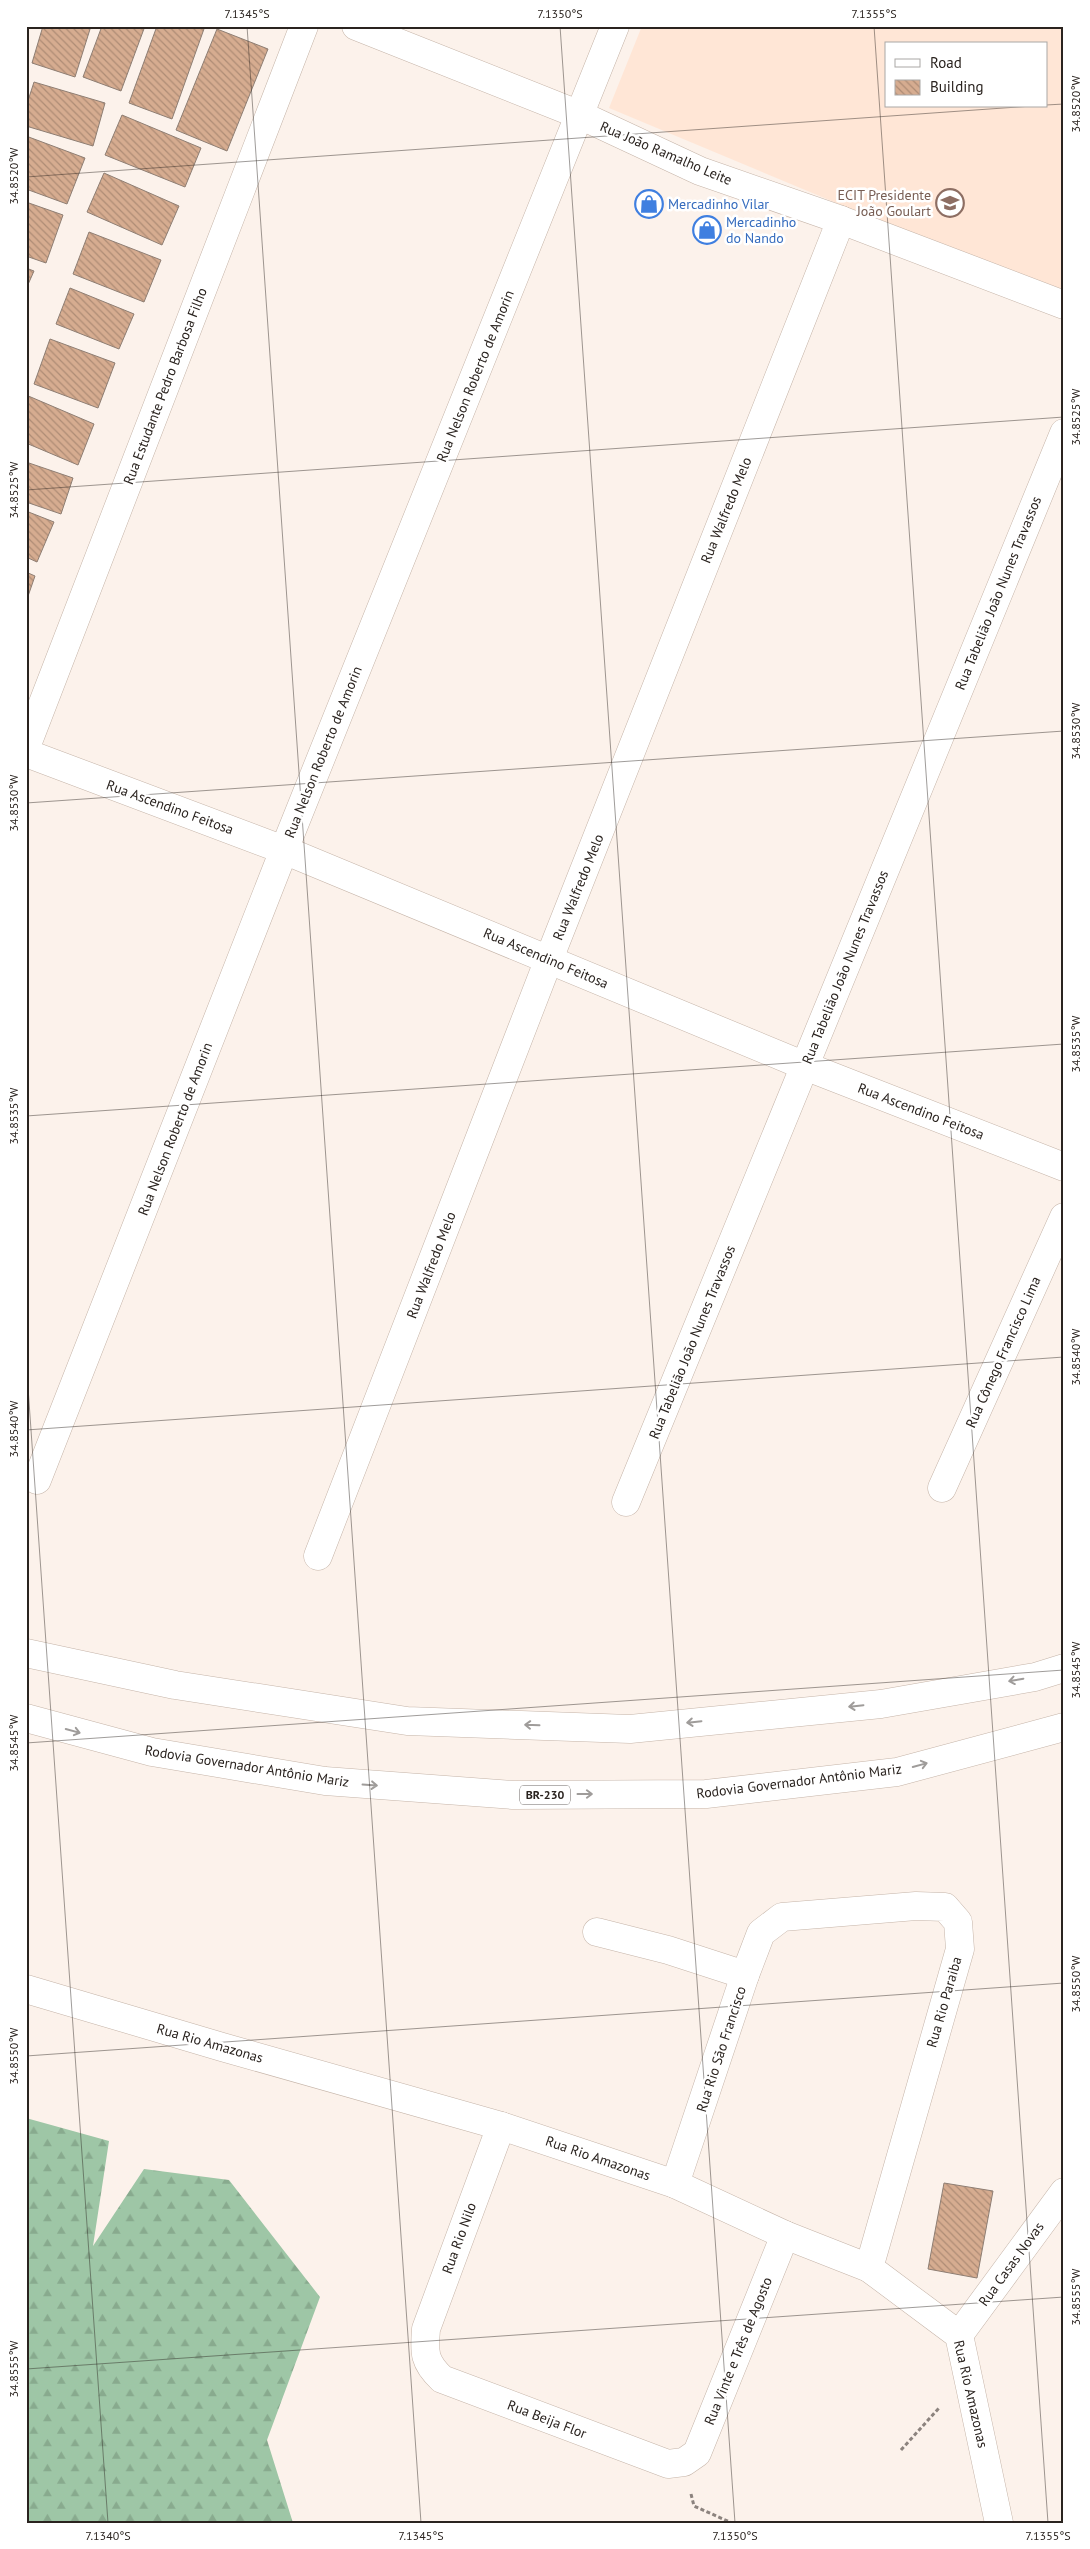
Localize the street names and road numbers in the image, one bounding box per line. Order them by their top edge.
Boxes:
street label: Rua João Ramalho Leite [597,117,735,189]
street label: Rua Estudante Pedro Barbosa Filho [119,285,211,487]
street label: Rua Nelson Roberto de Amorin [432,287,518,465]
street label: Rua Walfredo Melo [696,454,756,566]
street label: Rua Tabelião João Nunes Travassos [951,493,1045,693]
street label: Rua Nelson Roberto de Amorin [280,663,366,841]
street label: Rua Ascendino Feitosa [104,776,236,838]
street label: Rua Walfredo Melo [548,831,608,943]
street label: Rua Tabelião João Nunes Travassos [798,867,892,1067]
street label: Rua Ascendino Feitosa [481,924,611,992]
street label: Rua Nelson Roberto de Amorin [134,1040,216,1218]
street label: Rua Ascendino Feitosa [855,1079,987,1143]
street label: Rua Walfredo Melo [402,1209,460,1321]
street label: Rua Tabelião João Nunes Travassos [645,1242,739,1442]
street label: Rua Cônego Francisco Lima [961,1273,1045,1431]
street label: Rodovia Governador Antônio Mariz [144,1741,350,1791]
street label: Rodovia Governador Antônio Mariz [695,1759,903,1803]
road number: BR-230 [520,1786,570,1804]
street label: Rua Rio Paraiba [922,1954,966,2050]
street label: Rua Rio São Francisco [692,1984,750,2114]
street label: Rua Rio Amazonas [155,2019,265,2067]
street label: Rua Rio Amazonas [543,2132,653,2184]
street label: Rua Rio Nilo [438,2200,480,2276]
street label: Rua Casas Novas [974,2218,1048,2310]
street label: Rua Vinte e Três de Agosto [700,2274,776,2428]
street label: Rua Rio Amazonas [950,2338,992,2450]
street label: Rua Beija Flor [505,2396,589,2442]

